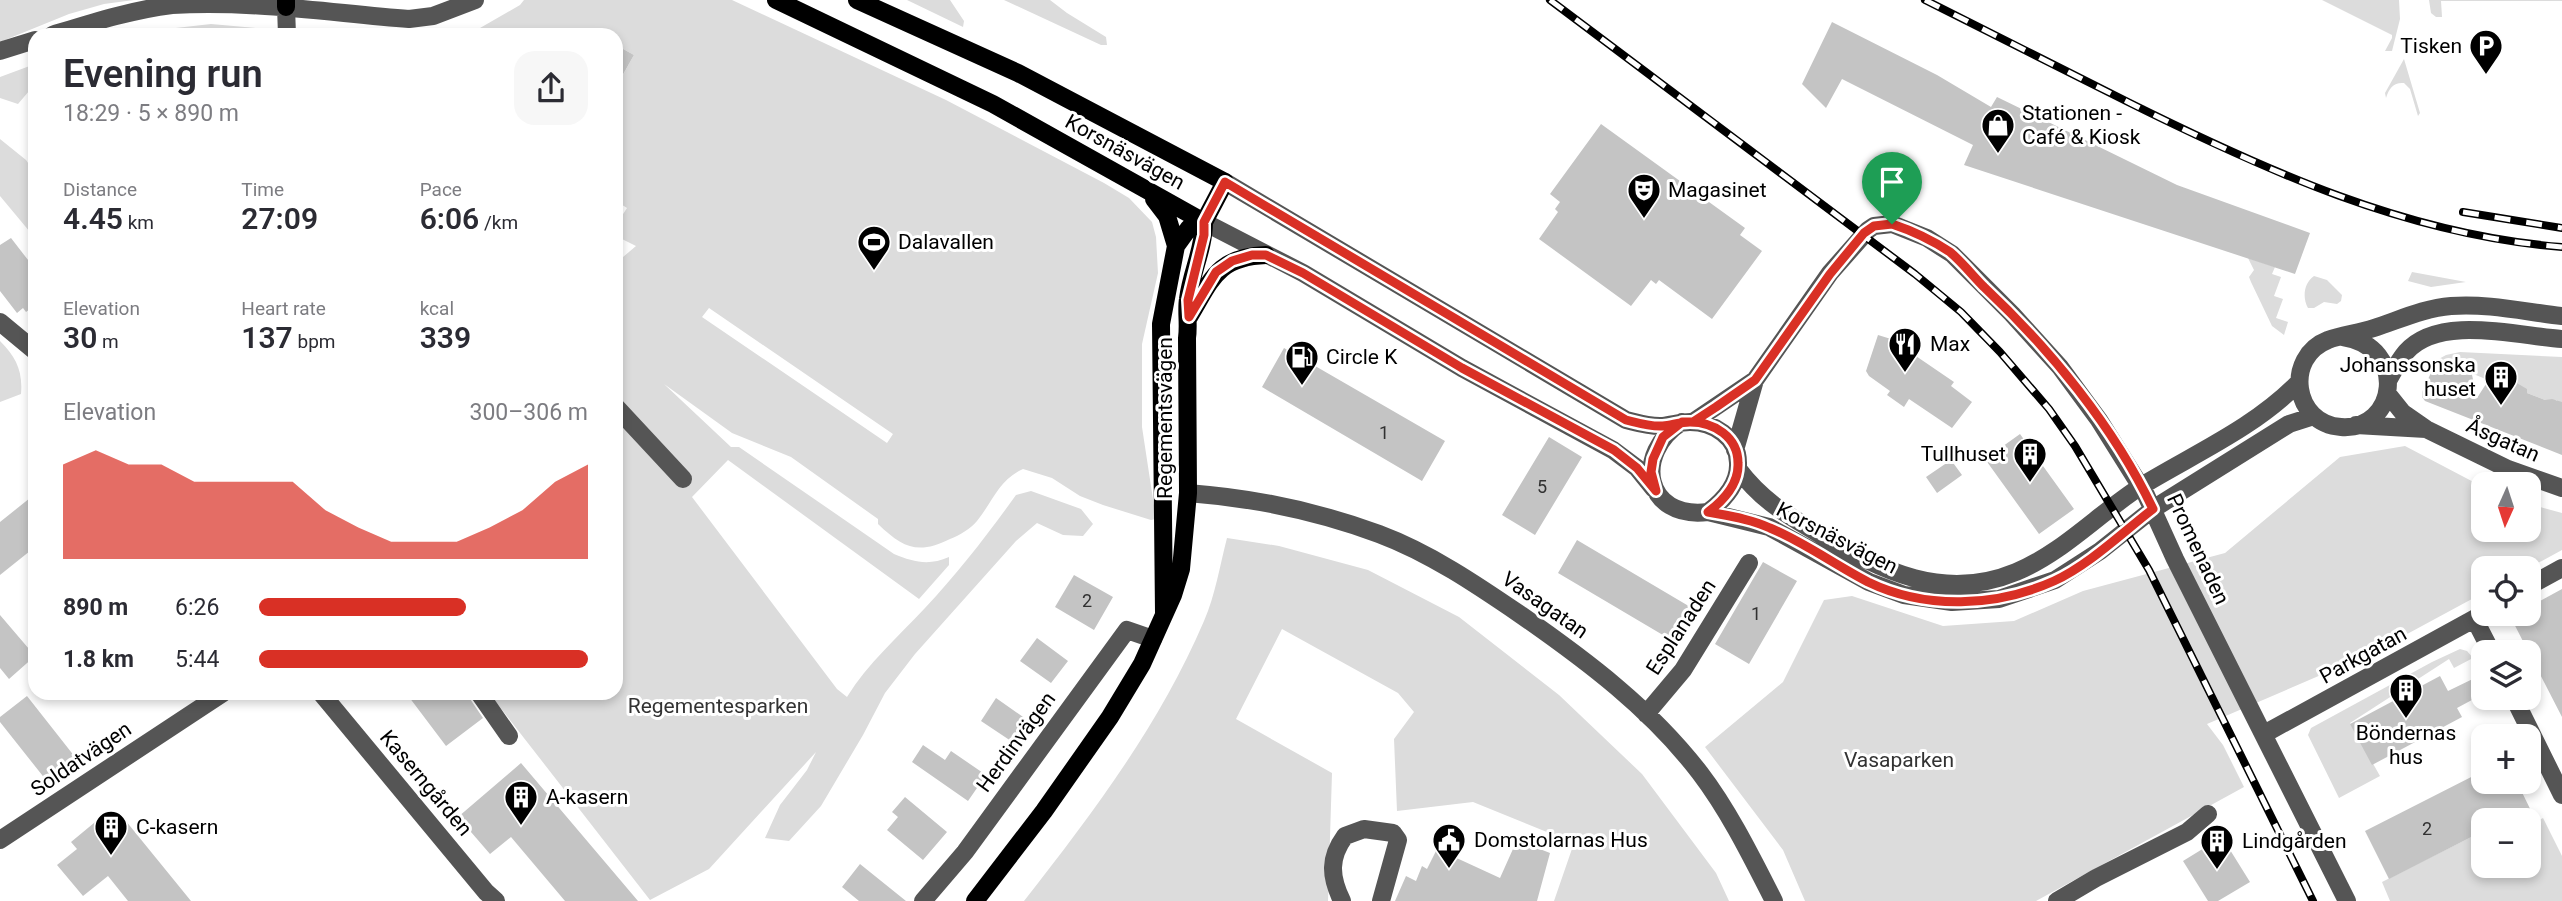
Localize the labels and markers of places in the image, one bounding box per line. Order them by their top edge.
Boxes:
parking icon: Tisken [2467,27,2505,76]
place label: Tisken [2400,34,2462,58]
place label: Stationen - Café & Kiosk [2022,101,2141,149]
shop icon: Stationen - Café & Kiosk [1979,106,2017,155]
pin [1862,152,1922,224]
theatre icon: Magasinet [1625,171,1663,220]
place label: Magasinet [1668,178,1767,202]
sports icon: Dalavallen [855,223,893,272]
place label: Dalavallen [898,230,994,254]
restaurant icon: Max [1886,325,1924,374]
place label: Max [1930,332,1970,356]
fuel station icon: Circle K [1283,338,1321,387]
place label: Circle K [1326,345,1398,369]
place label: Johanssonska huset [2340,353,2476,401]
building icon: Johanssonska huset [2482,358,2520,407]
building icon: Tullhuset [2011,435,2049,484]
place label: Tullhuset [1921,442,2006,466]
building icon: Böndernas hus [2387,671,2425,720]
place label: Böndernas hus [2356,721,2456,769]
building icon: A-kasern [502,778,540,827]
place label: A-kasern [546,785,628,809]
building icon: C-kasern [92,808,130,857]
place label: C-kasern [136,815,218,839]
public building icon: Domstolarnas Hus [1430,821,1468,870]
building icon: Lindgården [2198,822,2236,871]
place label: Domstolarnas Hus [1474,828,1648,852]
place label: Lindgården [2242,829,2347,853]

